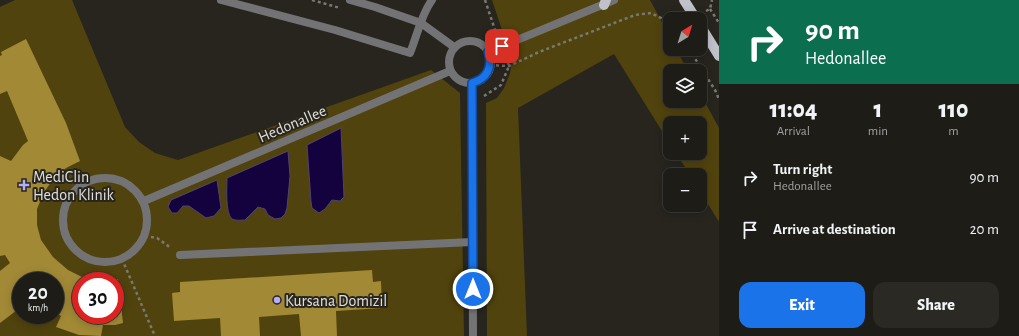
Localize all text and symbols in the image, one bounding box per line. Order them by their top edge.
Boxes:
north arrow [663,12,707,56]
map controls [663,12,707,212]
icon: right [739,16,791,68]
text: 90 m [805,17,860,45]
pin [485,29,519,63]
icon: arrive [491,35,513,57]
text: Hedonallee [805,50,886,68]
button: layers [663,64,707,108]
text: 11:04 [769,98,817,122]
text: 1 [873,98,882,122]
text: 110 [938,98,969,122]
street label: Hedonallee [256,102,329,145]
button: + [663,116,707,160]
text: Arrival [777,125,810,138]
text: min [868,125,888,138]
text: m [948,125,959,138]
text: Turn right [773,162,832,177]
icon: right [739,167,761,189]
button: − [663,168,707,212]
place label: MediClin Hedon Klinik [33,169,115,203]
text: 90 m [970,170,999,185]
marker: MediClin Hedon Klinik [18,179,30,191]
text: Hedonallee [773,180,832,193]
icon: arrive [739,219,761,241]
text: Arrive at destination [773,222,896,237]
text: 20 m [970,222,999,237]
position arrow [452,268,494,310]
speed limit sign: 30 [72,272,124,324]
button: Exit [739,282,865,328]
button: Share [873,282,999,328]
text: 20 [28,283,48,303]
place label: Kursana Domizil [285,293,387,309]
marker: Kursana Domizil [272,295,282,305]
text: km/h [28,303,48,313]

